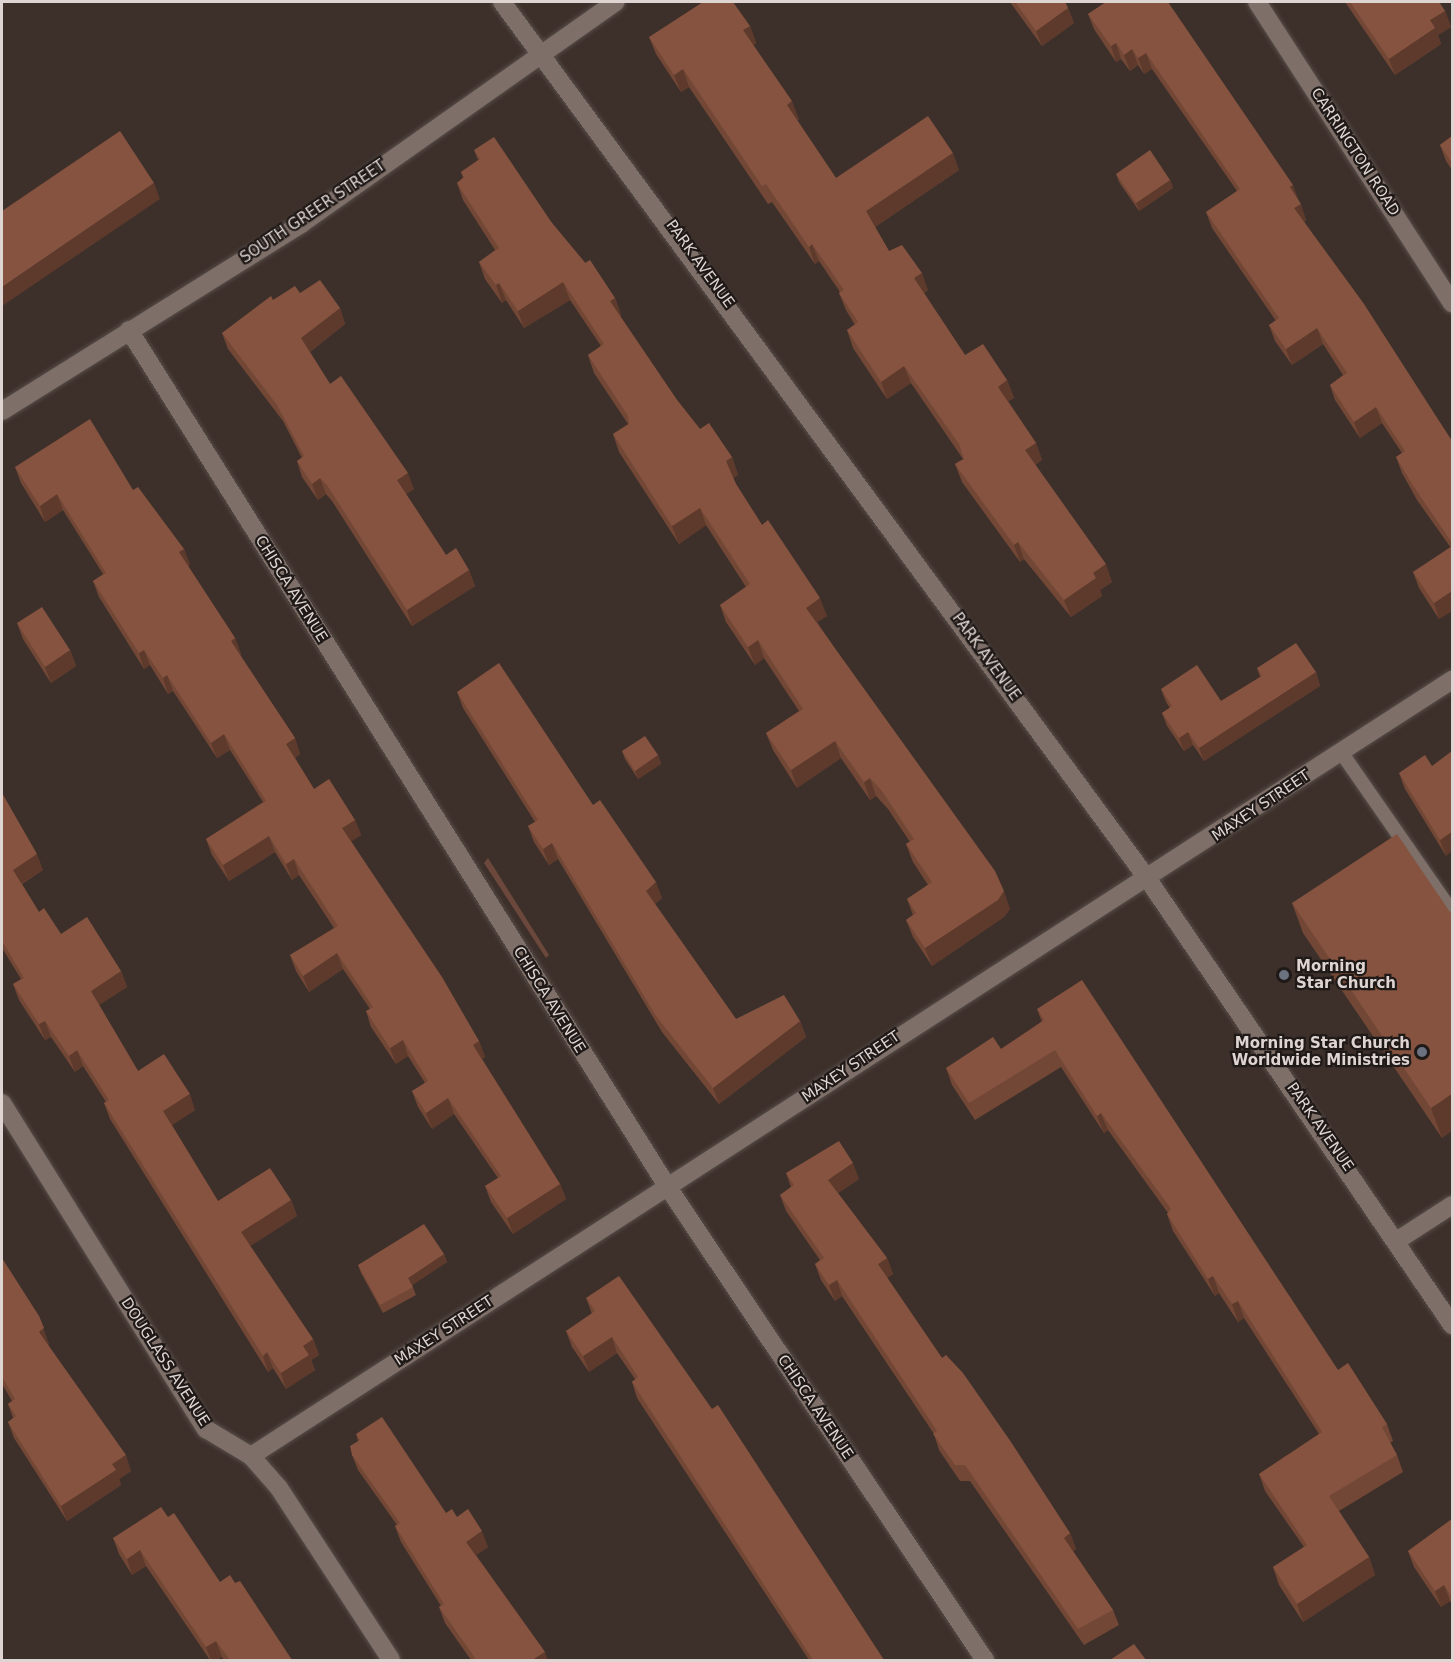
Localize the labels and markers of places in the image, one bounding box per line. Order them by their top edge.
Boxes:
place label: Morning Star Church [1296,957,1396,992]
marker: Morning Star Church [1277,968,1291,982]
place label: Morning Star Church Worldwide Ministries [1232,1034,1410,1069]
marker: Morning Star Church Worldwide Ministries [1415,1045,1429,1059]

